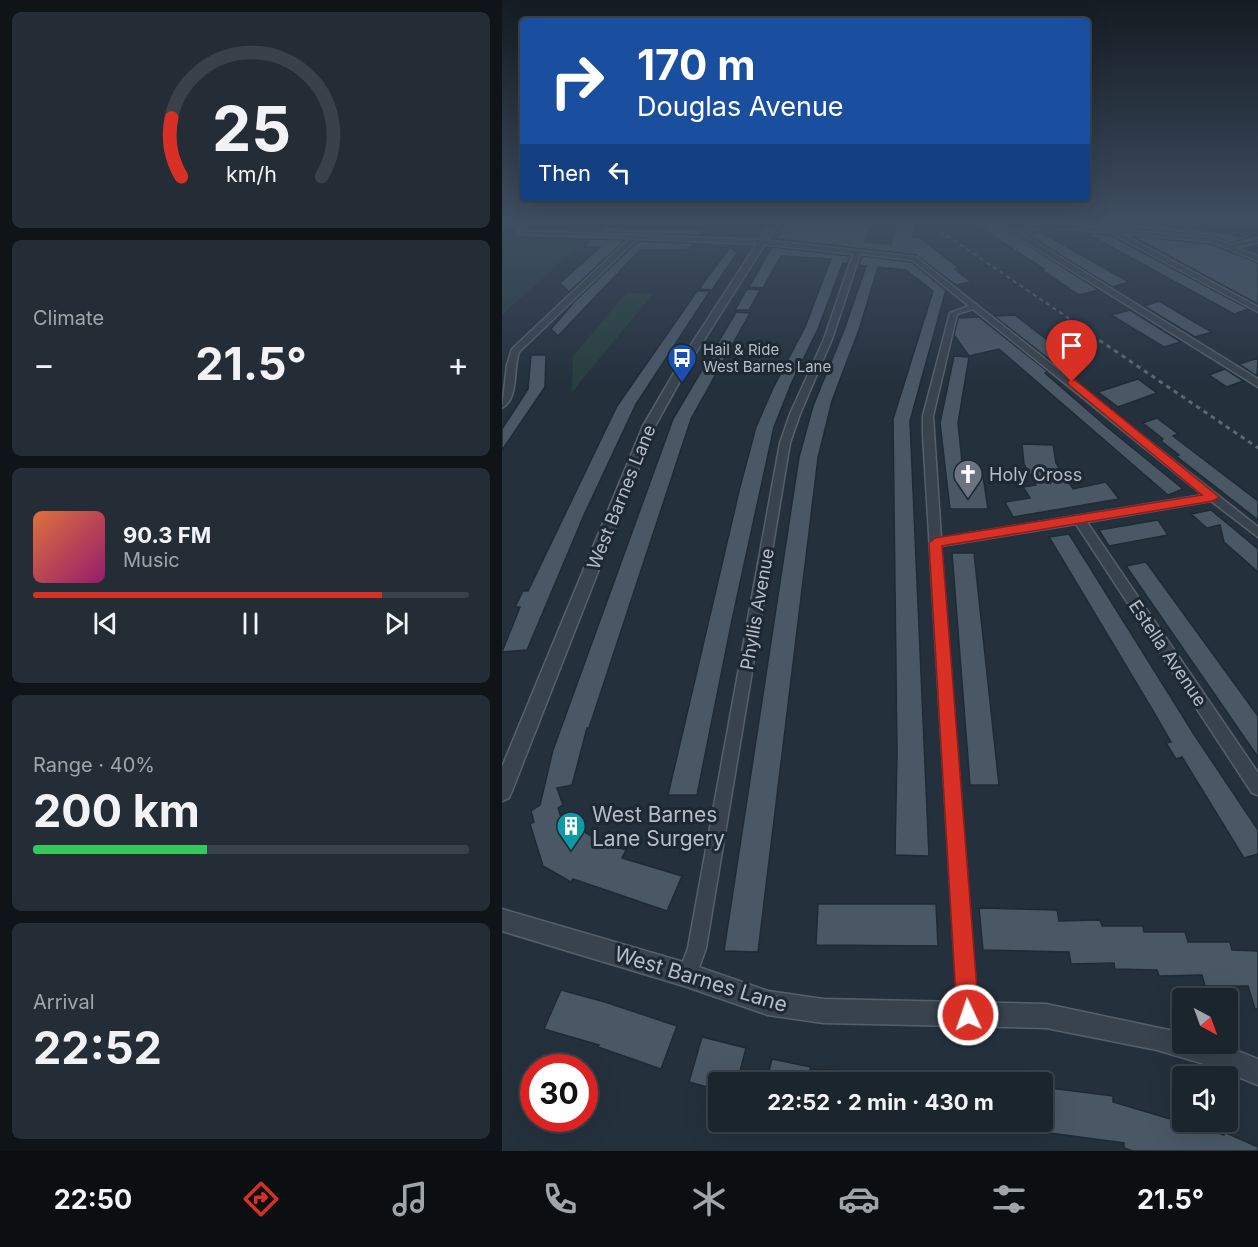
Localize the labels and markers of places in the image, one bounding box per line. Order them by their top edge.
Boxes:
pin [1046,320,1097,382]
place label: Hail & Ride West Barnes Lane [703,340,831,376]
bus stop icon: Hail & Ride West Barnes Lane [666,342,698,384]
church icon: Holy Cross [952,458,984,500]
place label: Holy Cross [989,464,1082,485]
place label: West Barnes Lane Surgery [592,802,725,851]
building icon: West Barnes Lane Surgery [555,810,587,852]

